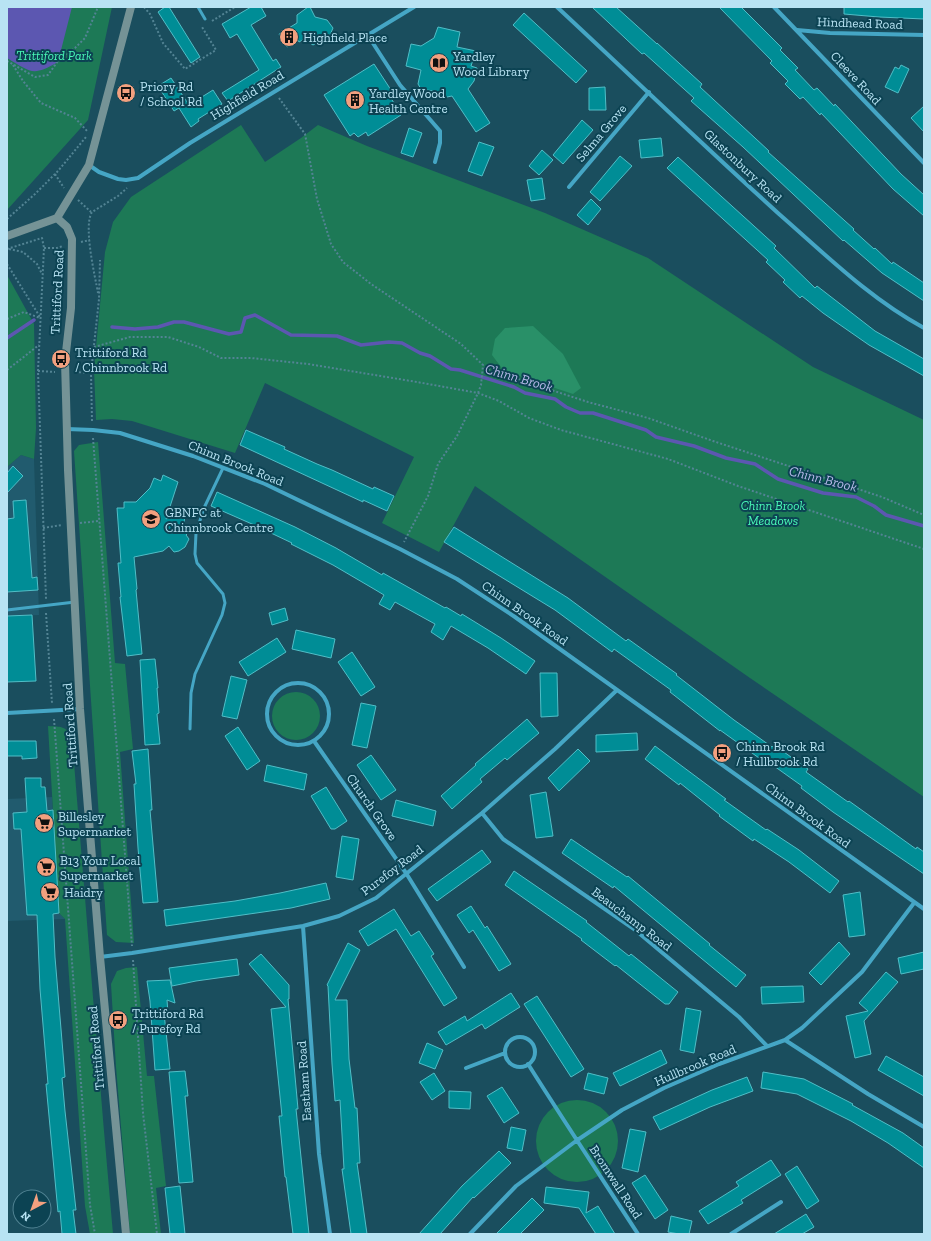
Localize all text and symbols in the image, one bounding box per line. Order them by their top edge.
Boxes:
street label: Hindhead Road [817,14,903,32]
building icon: Highfield Place [278,26,300,48]
place label: Highfield Place [303,30,387,45]
park label: Trittiford Park [16,48,92,63]
street label: Cleeve Road [828,48,884,108]
place label: Yardley Wood Library [452,49,530,79]
library icon: Yardley Wood Library [428,52,450,74]
street label: Highfield Road [208,67,286,123]
place label: Priory Rd / School Rd [140,79,202,109]
bus stop icon: Priory Rd / School Rd [115,82,137,104]
place label: Yardley Wood Health Centre [368,86,448,116]
building icon: Yardley Wood Health Centre [344,89,366,111]
street label: Selma Grove [573,101,629,165]
street label: Glastonbury Road [701,126,785,206]
street label: Trittiford Road [47,249,67,335]
place label: Trittiford Rd / Chinnbrook Rd [75,345,167,375]
bus stop icon: Trittiford Rd / Chinnbrook Rd [50,348,72,370]
water label: Chinn Brook [483,360,555,396]
street label: Chinn Brook Road [186,437,286,489]
water label: Chinn Brook [787,462,859,496]
park label: Chinn Brook Meadows [741,498,806,528]
place label: GBNFC at Chinnbrook Centre [165,505,273,535]
school or university icon: GBNFC at Chinnbrook Centre [140,508,162,530]
street label: Chinn Brook Road [479,578,571,648]
street label: Trittiford Road [60,682,80,768]
place label: Chinn Brook Rd / Hullbrook Rd [736,739,825,769]
bus stop icon: Chinn Brook Rd / Hullbrook Rd [711,742,733,764]
street label: Church Grove [344,771,400,843]
street label: Chinn Brook Road [763,779,853,851]
place label: Billesley Supermarket [58,809,131,839]
supermarket icon: Billesley Supermarket [33,812,55,834]
street label: Purefoy Road [358,842,426,898]
place label: B13 Your Local Supermarket [60,853,141,883]
supermarket icon: B13 Your Local Supermarket [35,856,57,878]
supermarket icon: Haidry [39,881,61,903]
street label: Beauchamp Road [589,884,675,954]
place label: Haidry [64,885,103,900]
street label: Trittiford Road [85,1005,107,1091]
place label: Trittiford Rd / Purefoy Rd [132,1006,204,1036]
bus stop icon: Trittiford Rd / Purefoy Rd [107,1009,129,1031]
street label: Eastham Road [294,1041,314,1121]
street label: Hullbrook Road [652,1041,738,1089]
street label: Bromwall Road [587,1142,645,1222]
north arrow [12,1189,52,1229]
text: N [18,1208,33,1224]

